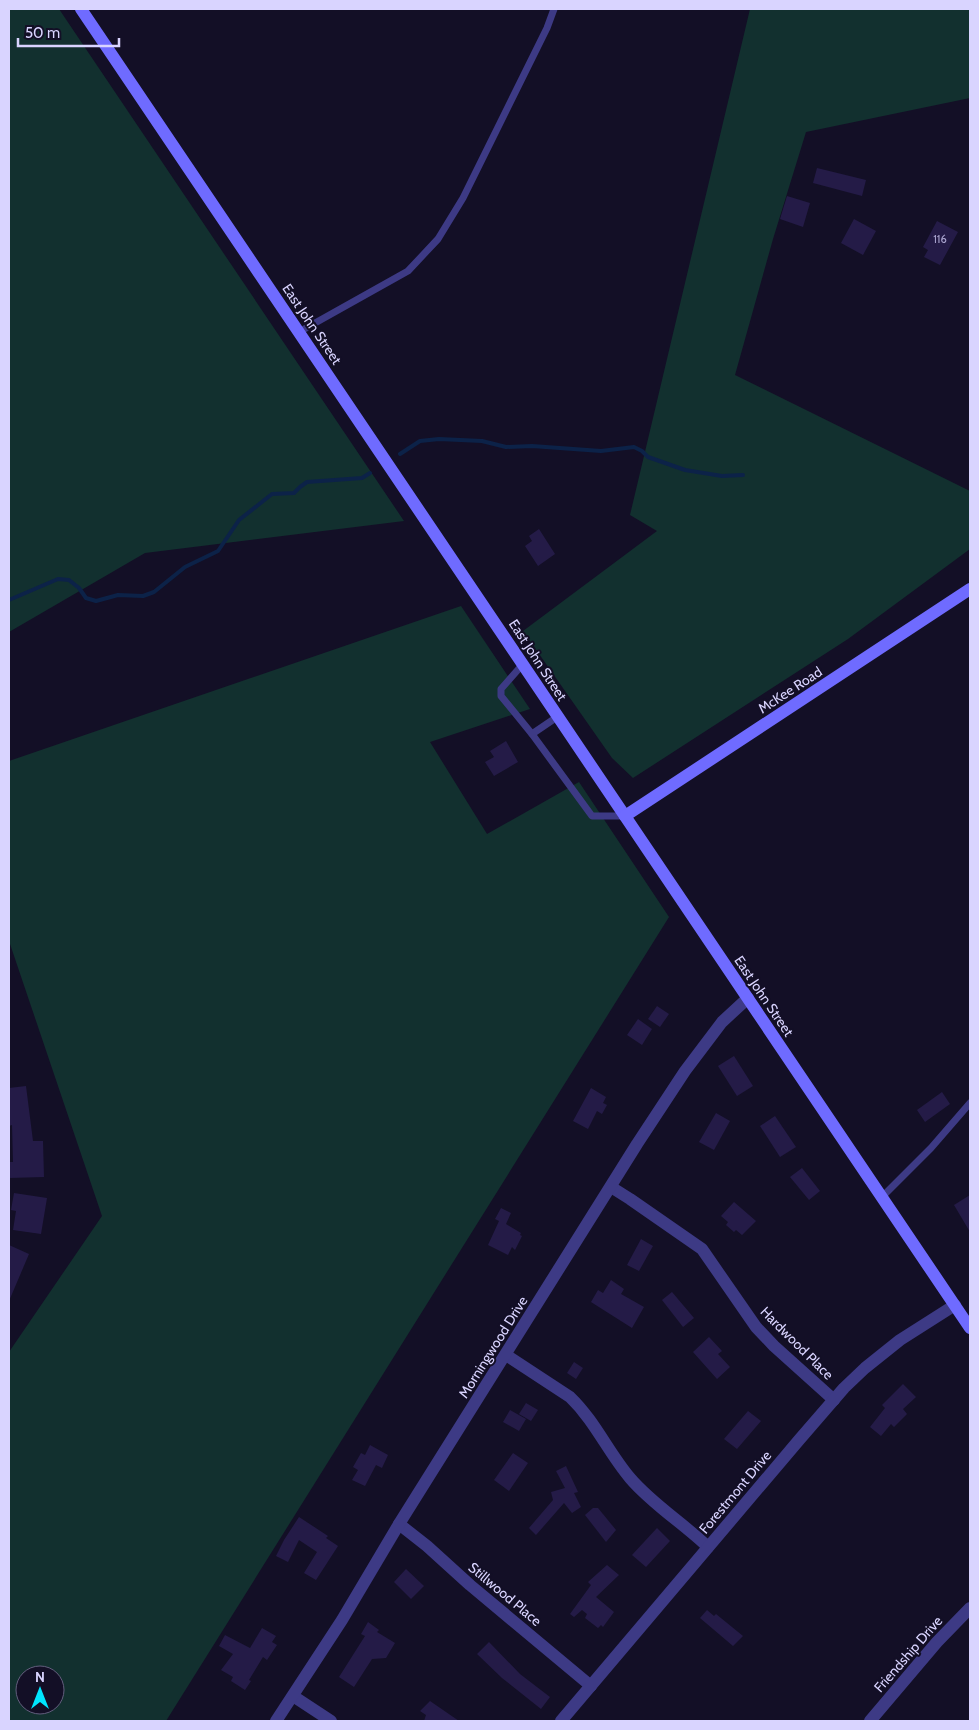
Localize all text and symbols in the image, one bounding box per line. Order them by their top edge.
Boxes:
scale bar [18,15,119,47]
text: 50 m [25,24,60,42]
house number: 116 [933,232,947,246]
street label: East John Street [278,280,346,368]
street label: East John Street [505,616,571,704]
street label: McKee Road [755,663,825,717]
street label: East John Street [730,952,798,1040]
street label: Morningwood Drive [454,1293,532,1401]
street label: Hardwood Place [757,1303,837,1383]
street label: Forestmont Drive [695,1447,775,1537]
street label: Stillwood Place [465,1558,545,1630]
street label: Friendship Drive [870,1612,946,1696]
north arrow [15,1665,65,1715]
text: N [35,1668,45,1686]

